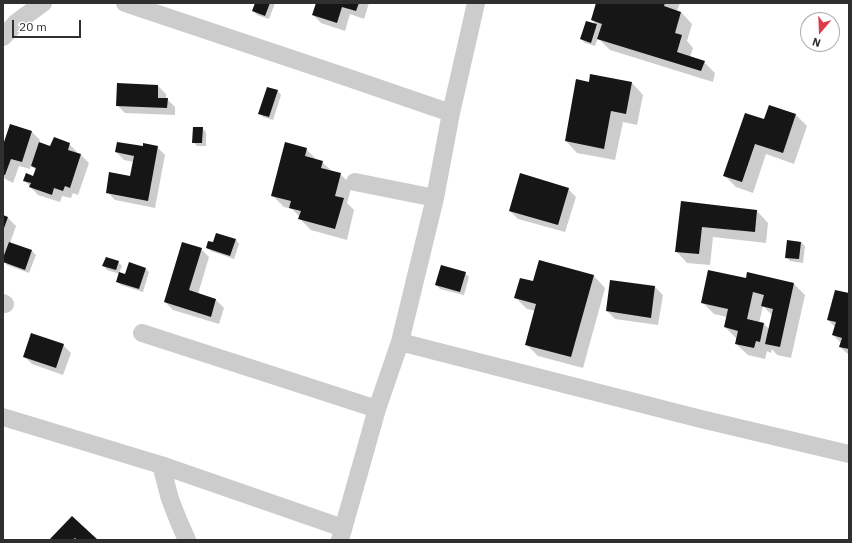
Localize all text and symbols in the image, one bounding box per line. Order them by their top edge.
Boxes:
scale bar [14,12,83,38]
north arrow [800,12,840,52]
text: 20 m [19,19,47,34]
text: N [810,34,822,50]

